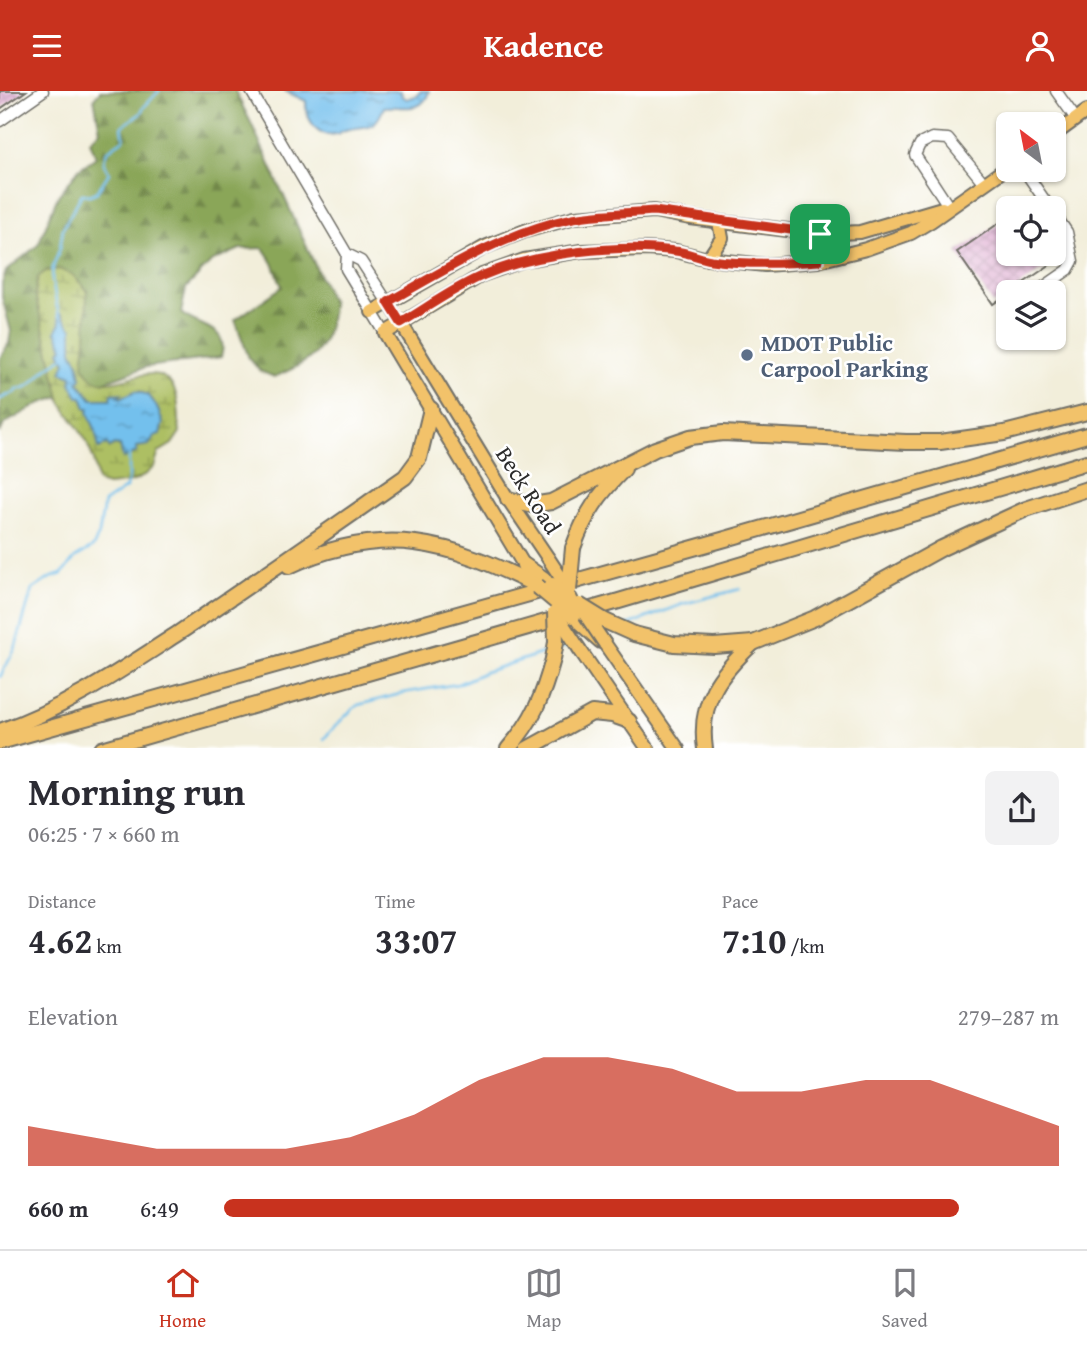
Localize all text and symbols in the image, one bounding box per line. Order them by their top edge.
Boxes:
text: Kadence [483,22,604,69]
icon: menu [28,27,66,65]
icon: person [1021,27,1059,65]
north arrow [996,112,1066,182]
map controls [996,112,1066,350]
button: locate [996,196,1066,266]
pin [790,204,850,264]
icon: arrive [801,215,839,253]
button: layers [996,280,1066,350]
place label: MDOT Public Carpool Parking [761,326,929,385]
marker: MDOT Public Carpool Parking [739,347,755,363]
street label: Beck Road [488,440,570,541]
text: Morning run [28,763,245,819]
button: share [985,771,1059,845]
text: 06:25 · 7 × 660 m [28,817,180,850]
text: Distance [28,887,96,915]
text: Time [375,887,415,915]
text: Pace [722,887,759,915]
text: 4.62 [28,915,92,966]
text: 33:07 [375,915,457,966]
text: 7:10 [722,915,786,966]
text: km [92,932,122,960]
text: /km [786,932,825,960]
text: Elevation [28,1000,118,1033]
text: 279–287 m [958,1000,1059,1033]
text: 660 m [28,1192,89,1225]
text: 6:49 [140,1192,179,1225]
tab: Home [159,1264,206,1334]
tab: Map [525,1264,563,1334]
tab: Saved [882,1264,928,1334]

